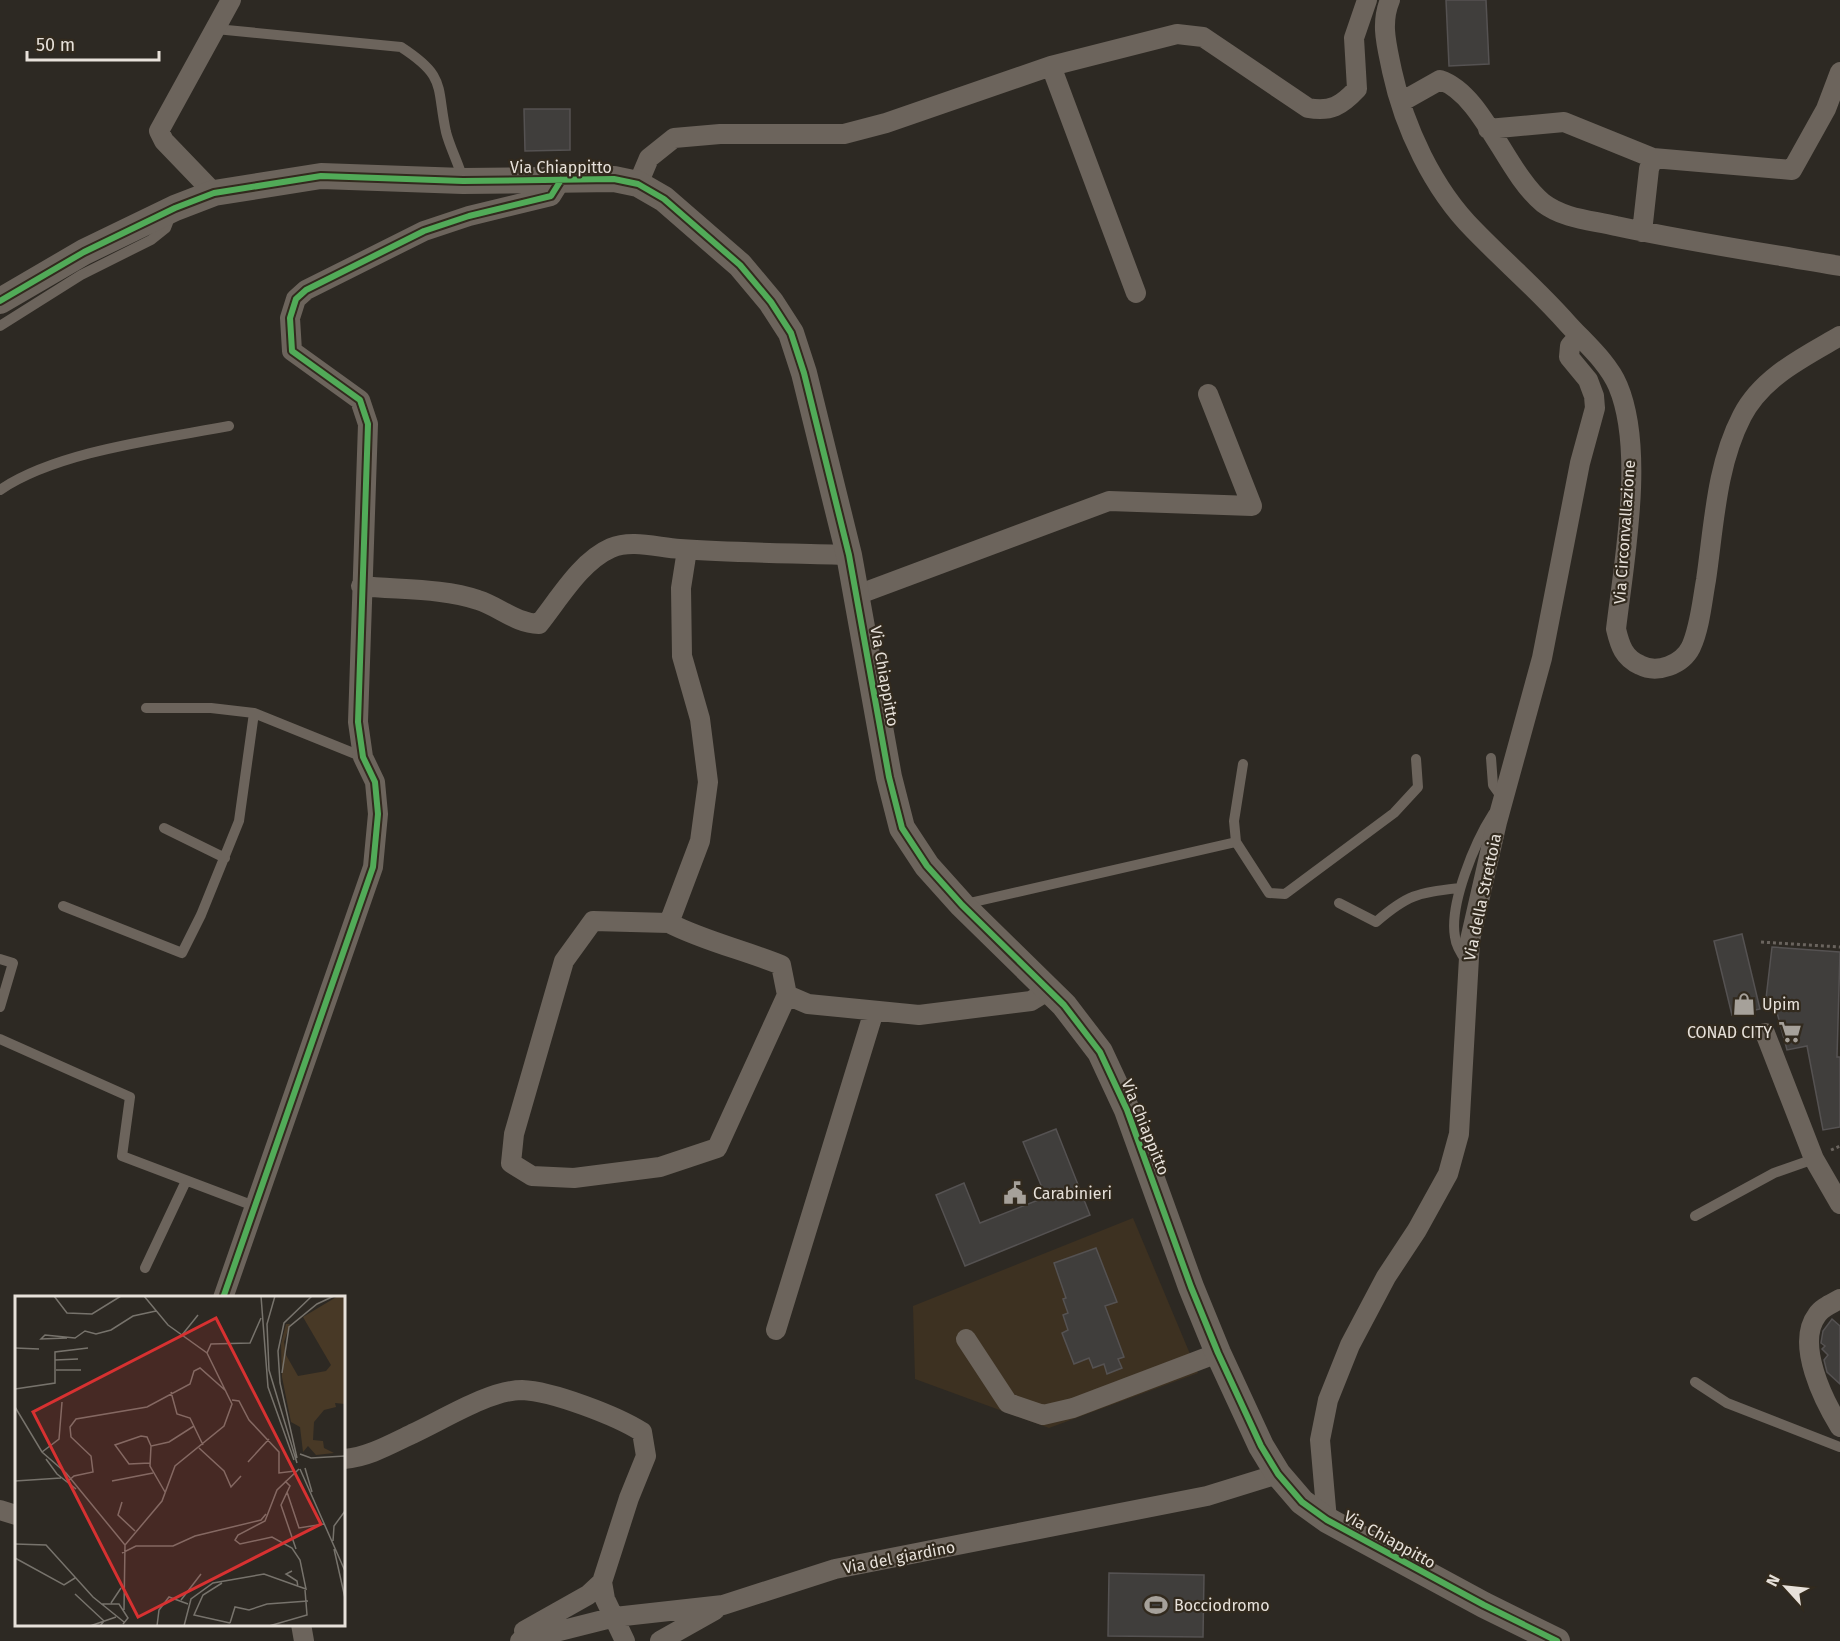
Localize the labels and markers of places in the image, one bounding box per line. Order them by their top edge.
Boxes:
shop icon: Upim [1731,991,1757,1017]
place label: Upim [1762,995,1800,1014]
supermarket icon: CONAD CITY [1777,1019,1803,1045]
place label: CONAD CITY [1687,1023,1772,1042]
public building icon: Carabinieri [1002,1180,1028,1206]
place label: Carabinieri [1033,1184,1112,1203]
sports icon: Bocciodromo [1143,1592,1169,1618]
place label: Bocciodromo [1174,1596,1270,1615]

